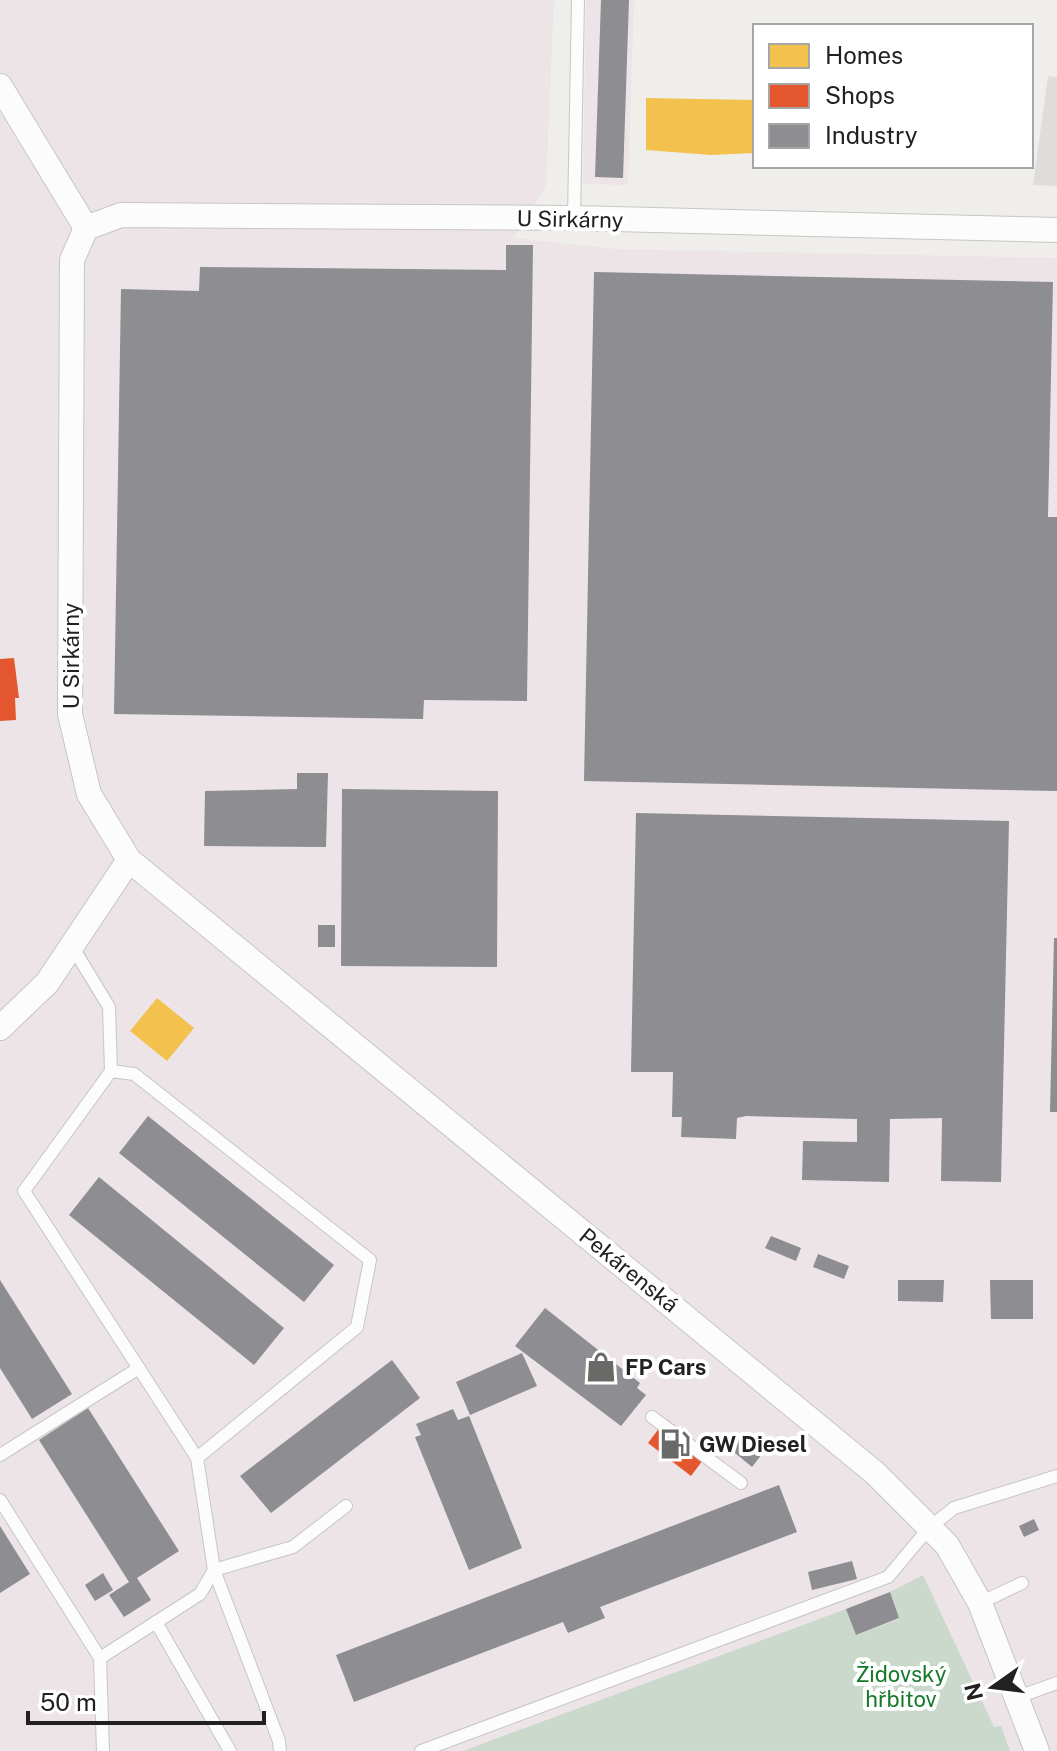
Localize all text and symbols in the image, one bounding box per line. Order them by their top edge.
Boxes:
legend [753,24,1033,168]
text: Homes [825,41,903,69]
text: Shops [825,81,895,109]
text: Industry [825,121,918,149]
street label: U Sirkárny [516,205,624,233]
street label: U Sirkárny [58,602,84,709]
street label: Pekárenská [574,1222,684,1318]
shop icon: FP Cars [584,1350,618,1384]
place label: FP Cars [625,1354,706,1380]
fuel station icon: GW Diesel [658,1427,692,1461]
place label: GW Diesel [699,1431,807,1457]
north arrow [953,1647,1033,1727]
park label: Židovský hřbitov [856,1661,947,1712]
scale bar [28,1675,264,1725]
text: N [959,1680,988,1703]
text: 50 m [40,1688,97,1716]

